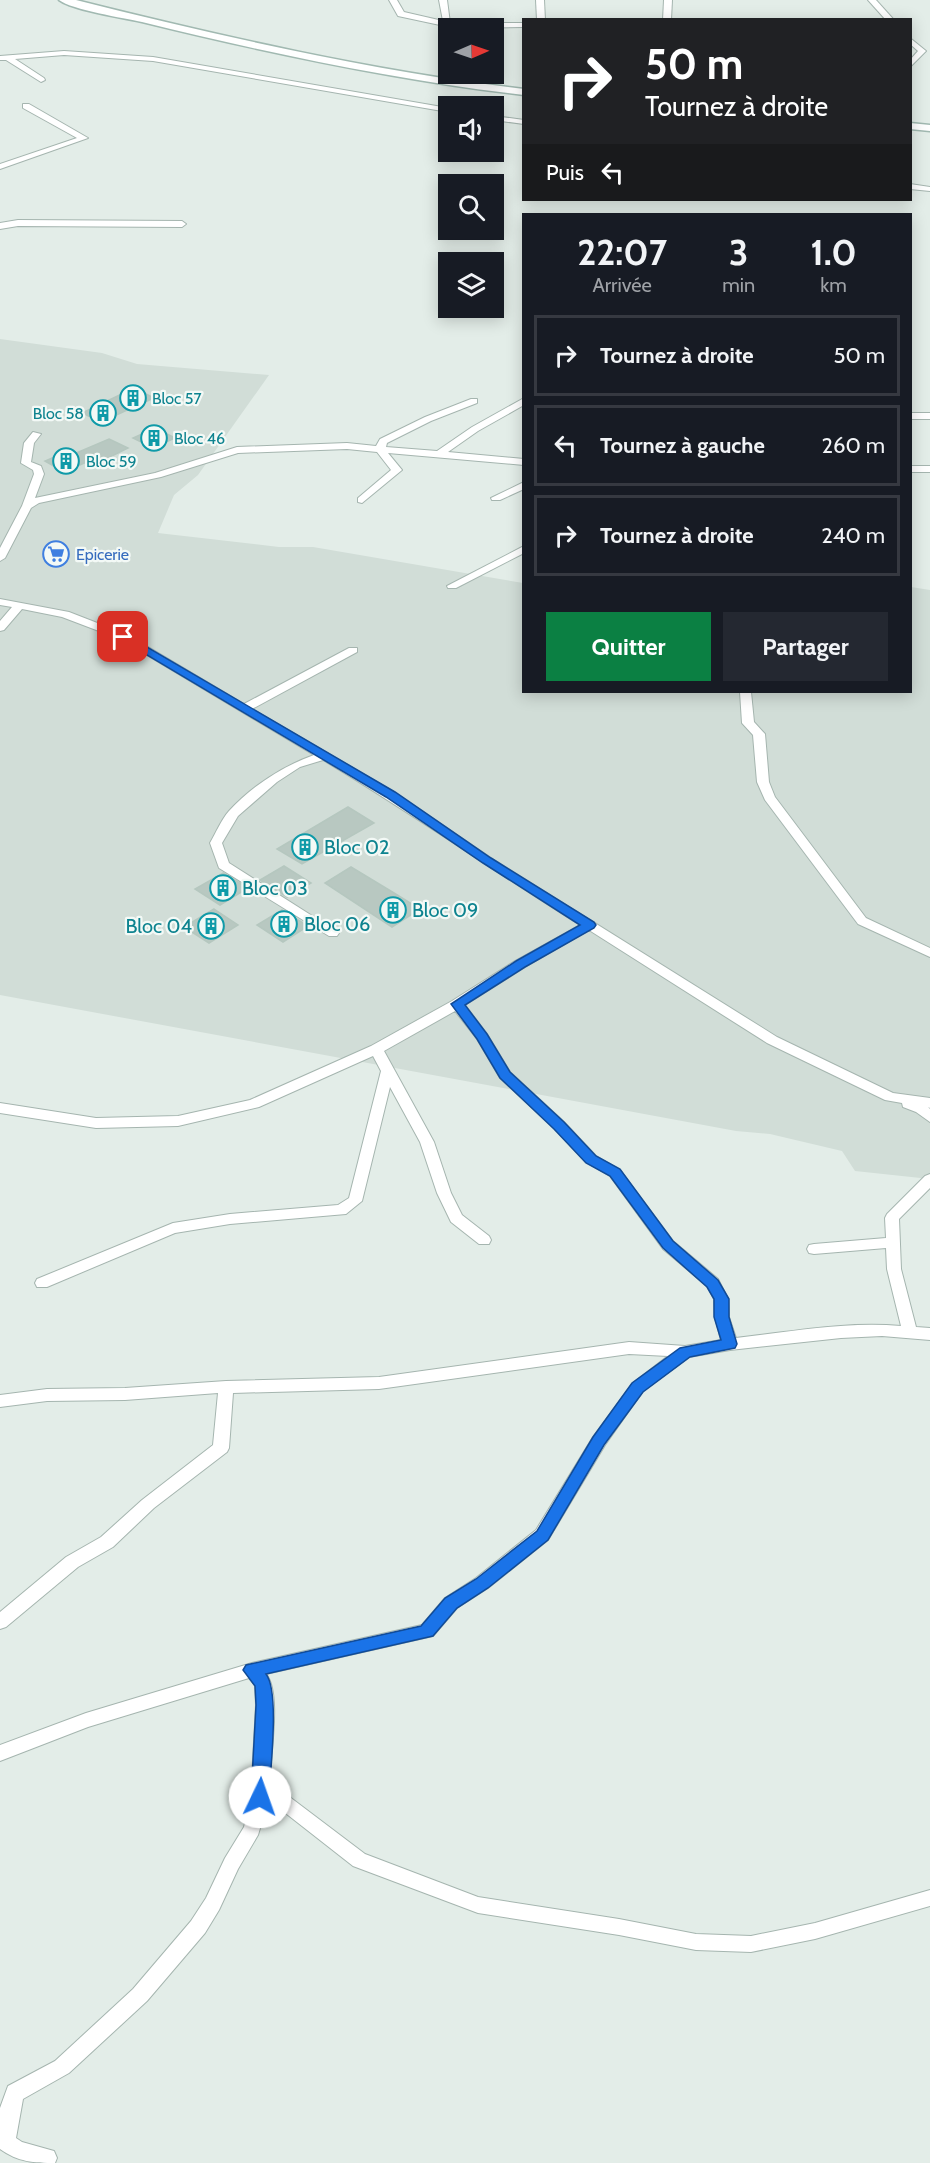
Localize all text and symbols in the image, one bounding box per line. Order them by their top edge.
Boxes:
north arrow [438,18,504,84]
map controls [438,18,504,318]
text: 50 m [645,38,743,90]
icon: right [546,42,624,120]
text: Tournez à droite [645,90,828,123]
button: sound [438,96,504,162]
icon: left [596,156,629,189]
text: Puis [546,159,584,186]
button: search [438,174,504,240]
text: 22:07 [577,230,667,274]
text: 3 [729,230,748,274]
text: 1.0 [810,230,857,274]
button: layers [438,252,504,318]
text: Arrivée [592,273,652,297]
text: min [722,273,755,297]
text: km [820,273,847,297]
icon: right [549,339,582,372]
text: Tournez à droite [600,342,754,369]
text: 50 m [833,342,885,369]
building icon: Bloc 57 [118,383,148,413]
place label: Bloc 57 [152,389,202,408]
building icon: Bloc 58 [88,398,118,428]
place label: Bloc 58 [33,404,84,423]
building icon: Bloc 46 [139,423,169,453]
place label: Bloc 46 [174,429,225,448]
icon: left [549,429,582,462]
text: Tournez à gauche [600,432,765,459]
text: 260 m [821,432,885,459]
building icon: Bloc 59 [51,446,81,476]
place label: Bloc 59 [86,452,137,471]
icon: right [549,519,582,552]
text: Tournez à droite [600,522,754,549]
text: 240 m [821,522,885,549]
supermarket icon: Epicerie [41,539,71,569]
place label: Epicerie [76,545,129,564]
pin [97,611,148,662]
button: Quitter [546,612,711,681]
button: Partager [723,612,888,681]
icon: arrive [106,620,139,653]
building icon: Bloc 02 [290,832,320,862]
place label: Bloc 02 [324,835,389,859]
building icon: Bloc 03 [208,873,238,903]
place label: Bloc 03 [242,876,308,900]
building icon: Bloc 09 [378,895,408,925]
place label: Bloc 09 [412,898,478,922]
building icon: Bloc 06 [269,909,299,939]
building icon: Bloc 04 [196,911,226,941]
place label: Bloc 06 [304,912,370,936]
place label: Bloc 04 [125,914,192,938]
position arrow [228,1765,292,1829]

